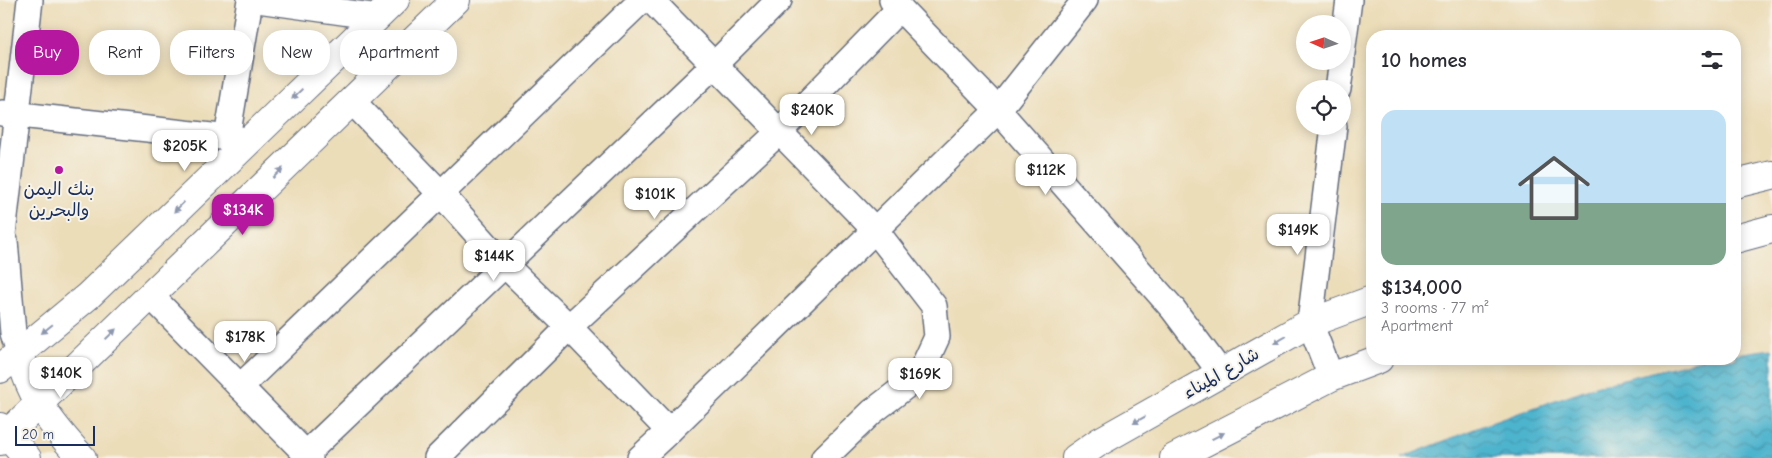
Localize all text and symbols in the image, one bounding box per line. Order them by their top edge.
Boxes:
north arrow [1296,15,1351,70]
map controls [1296,15,1351,135]
chip: Buy [15,30,79,75]
chip: Rent [89,30,160,75]
chip: Filters [170,30,253,75]
chip: New [263,30,330,75]
chip: Apartment [340,30,457,75]
icon: filters [1698,46,1726,74]
text: 10 homes [1381,48,1467,72]
button: locate [1296,80,1351,135]
one-way arrow [291,88,303,100]
pin: $240K [777,94,847,136]
text: $240K [791,101,833,119]
pin: $205K [150,130,220,172]
text: $205K [163,137,207,155]
icon: home [1509,143,1599,233]
pin: $112K [1011,154,1081,196]
text: $112K [1026,161,1066,179]
marker: بنك اليمن والبحرين [53,164,65,176]
one-way arrow [272,167,284,179]
pin: $101K [620,178,690,220]
place label: بنك اليمن والبحرين [24,179,94,221]
text: $101K [635,185,675,203]
pin: $134K [208,194,278,236]
one-way arrow [174,201,186,213]
text: $134K [223,201,263,219]
pin: $149K [1263,214,1333,256]
text: $149K [1278,221,1318,239]
pin: $144K [459,240,529,282]
text: $144K [474,247,514,265]
text: $134,000 [1381,275,1462,299]
text: 3 rooms · 77 m² [1381,299,1489,317]
text: Apartment [1381,317,1453,335]
pin: $178K [210,320,280,363]
one-way arrow [41,323,54,334]
one-way arrow [104,328,116,340]
text: $178K [225,328,265,346]
one-way arrow [1273,336,1287,344]
street label: شارع الميناء [1179,343,1264,405]
pin: $140K [26,356,96,399]
pin: $169K [885,358,955,400]
text: $140K [40,364,82,382]
text: $169K [899,365,941,383]
one-way arrow [1131,416,1146,424]
scale bar [15,423,95,446]
text: 20 m [22,426,54,443]
one-way arrow [1210,432,1225,440]

